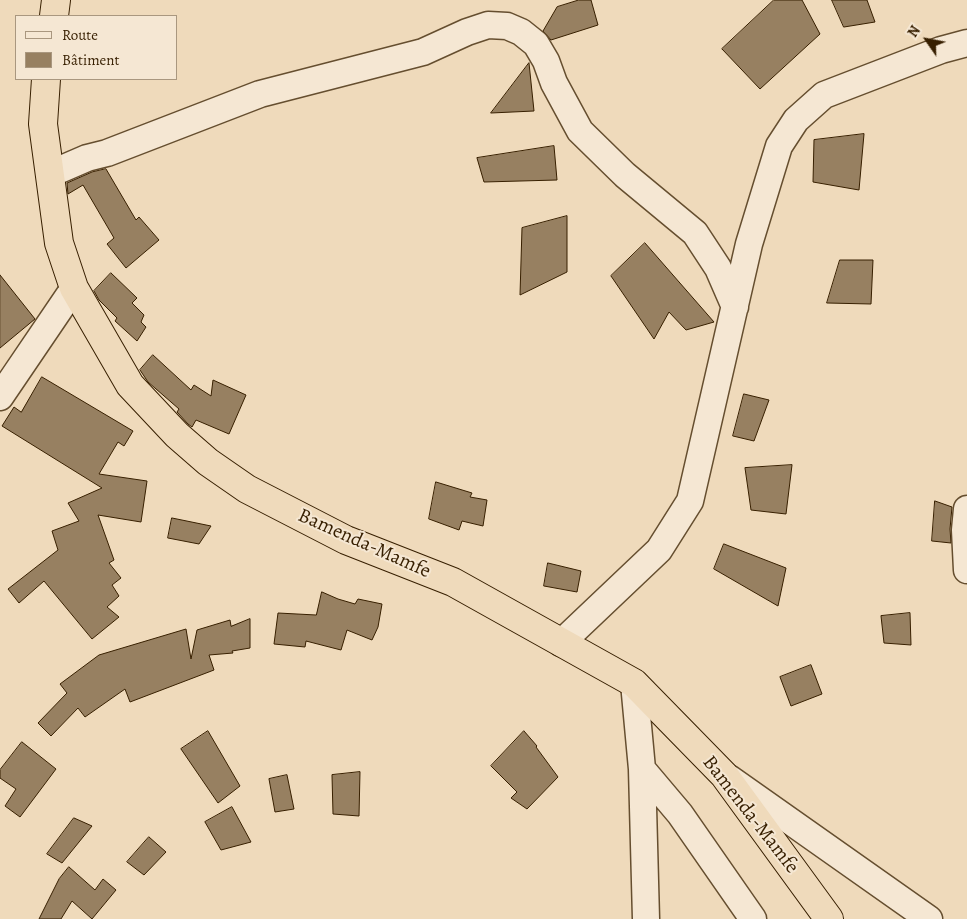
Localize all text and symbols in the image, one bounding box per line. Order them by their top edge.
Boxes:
legend [15,15,178,80]
north arrow [902,15,952,65]
text: N [903,22,925,41]
text: Route [62,25,98,45]
text: Bâtiment [62,50,120,70]
street label: Bamenda-Mamfe [294,504,434,584]
street label: Bamenda-Mamfe [697,751,803,879]

